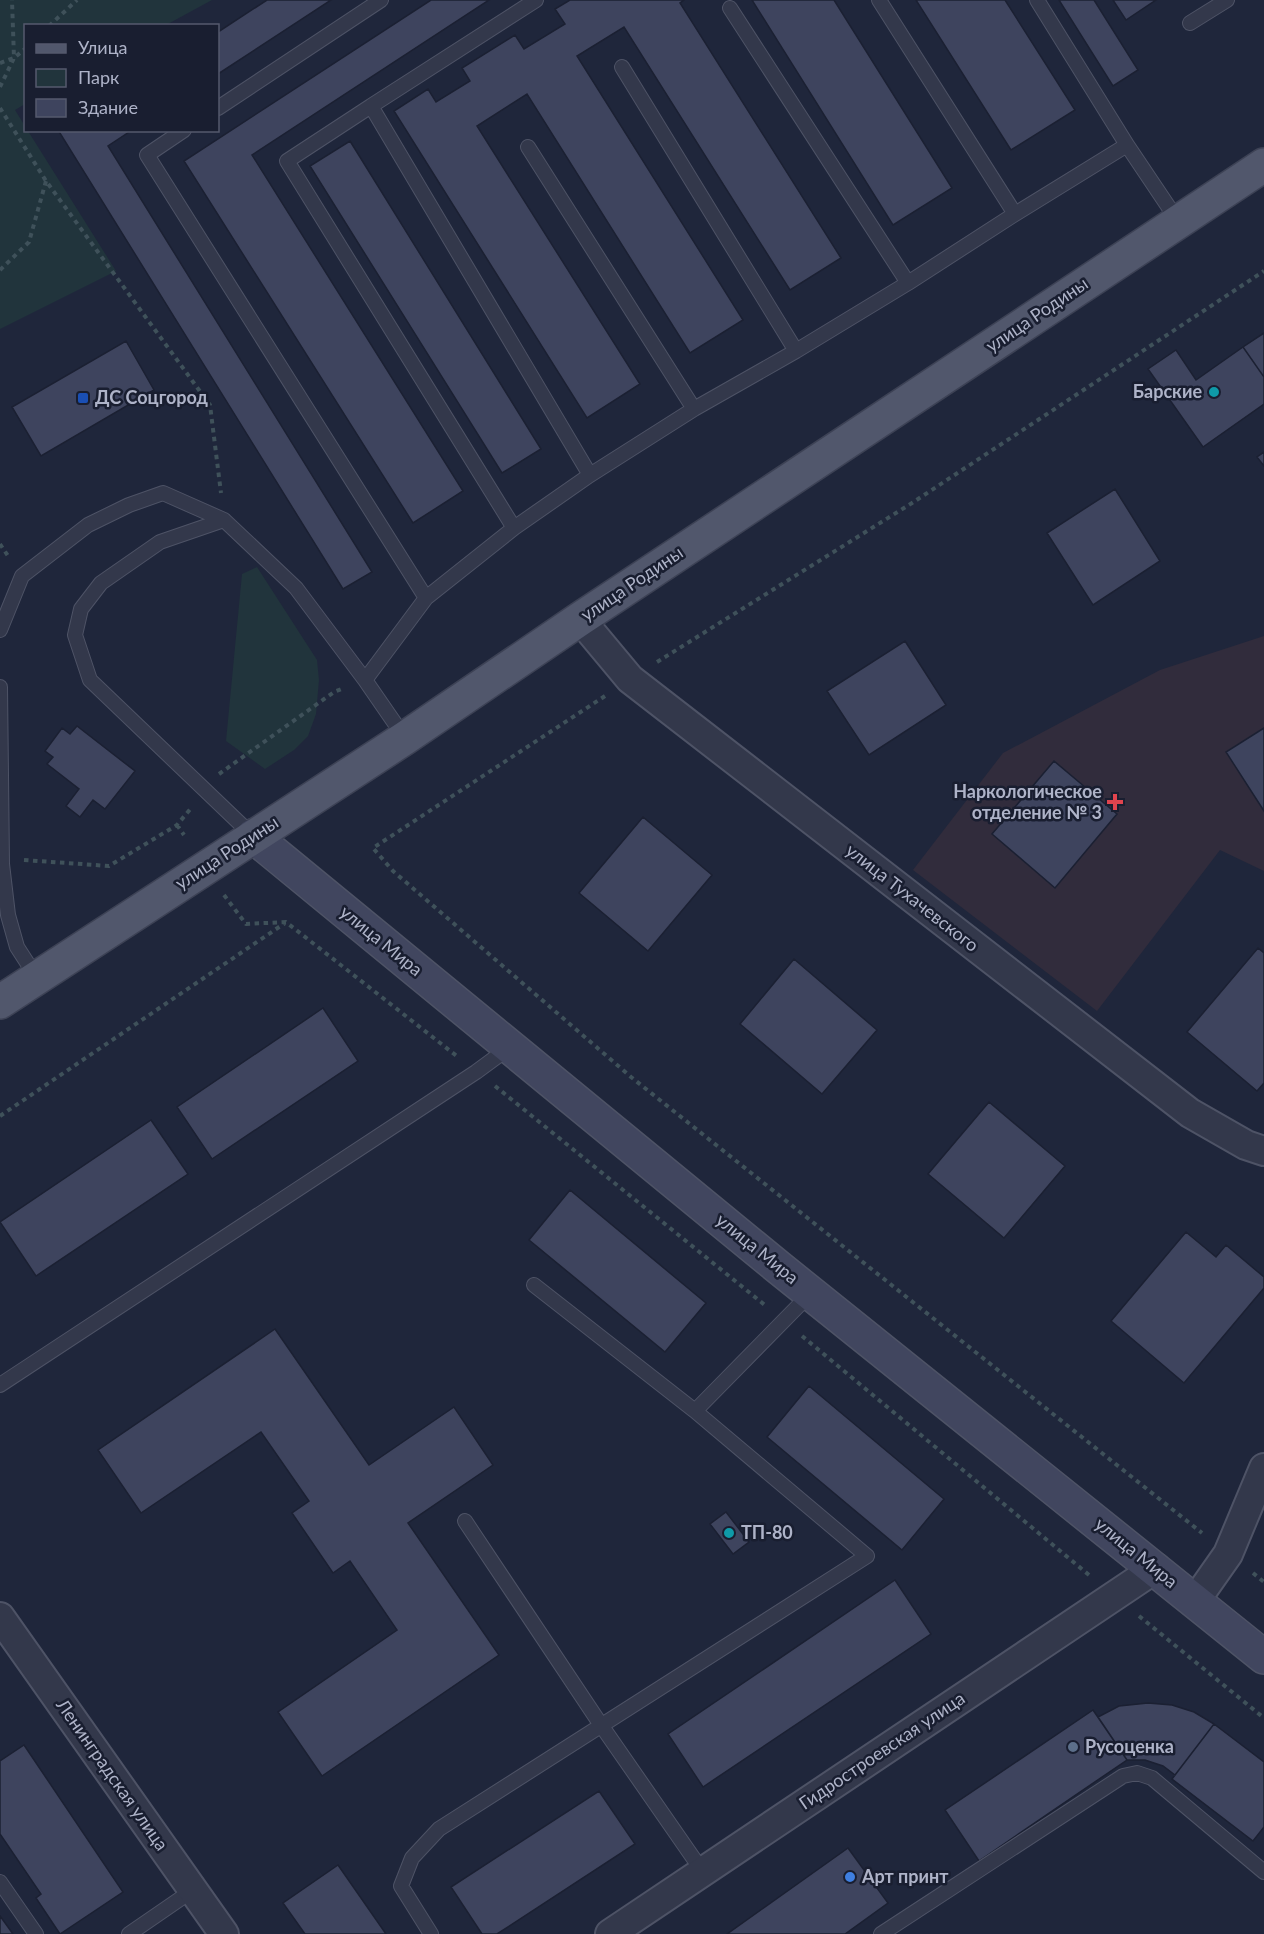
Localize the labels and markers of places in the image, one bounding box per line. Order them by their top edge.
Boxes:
place label: Барские [1133,380,1202,402]
marker: Барские [1207,385,1221,399]
place label: ДС Соцгород [95,386,209,408]
marker: ДС Соцгород [76,391,90,405]
place label: Наркологическое отделение № 3 [953,780,1102,823]
marker: Наркологическое отделение № 3 [1106,793,1124,811]
place label: ТП-80 [741,1521,793,1543]
marker: ТП-80 [722,1526,736,1540]
place label: Русоценка [1085,1735,1174,1757]
marker: Русоценка [1066,1740,1080,1754]
place label: Арт принт [861,1865,949,1887]
marker: Арт принт [843,1870,857,1884]

